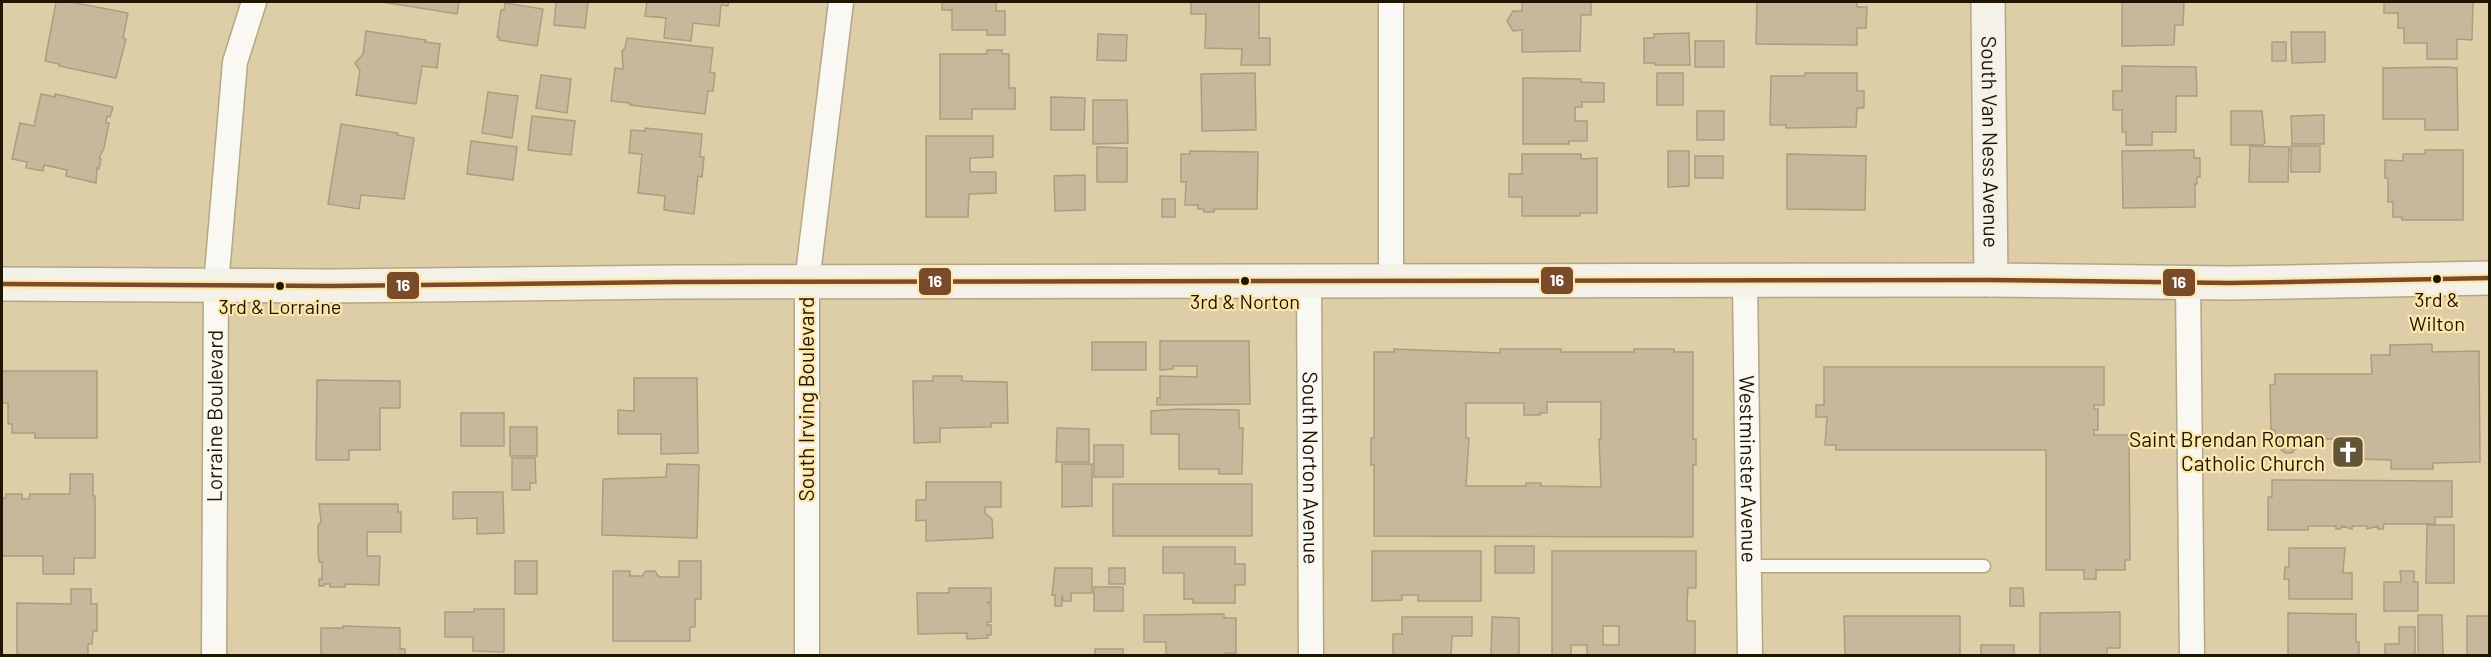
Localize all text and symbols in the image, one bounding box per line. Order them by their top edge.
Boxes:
street label: South Van Ness Avenue [1977,36,2005,248]
line badge: 16 [1540,266,1574,295]
line badge: 16 [918,267,952,296]
line badge: 16 [2162,268,2196,297]
text: 16 [1550,270,1565,289]
line badge: 16 [386,271,420,300]
text: 16 [928,271,943,290]
text: 16 [2172,272,2187,291]
marker: 3rd & Wilton [2431,273,2443,285]
text: 16 [396,275,411,294]
marker: 3rd & Norton [1239,275,1251,287]
marker: 3rd & Lorraine [274,280,286,292]
place label: 3rd & Wilton [2409,287,2465,335]
place label: 3rd & Norton [1190,289,1300,313]
place label: 3rd & Lorraine [219,294,341,318]
street label: South Irving Boulevard [793,297,818,501]
street label: Lorraine Boulevard [201,330,227,502]
street label: South Norton Avenue [1298,371,1325,565]
street label: Westminster Avenue [1735,375,1763,563]
place label: Saint Brendan Roman Catholic Church [2129,426,2325,475]
church icon: Saint Brendan Roman Catholic Church [2330,434,2366,470]

